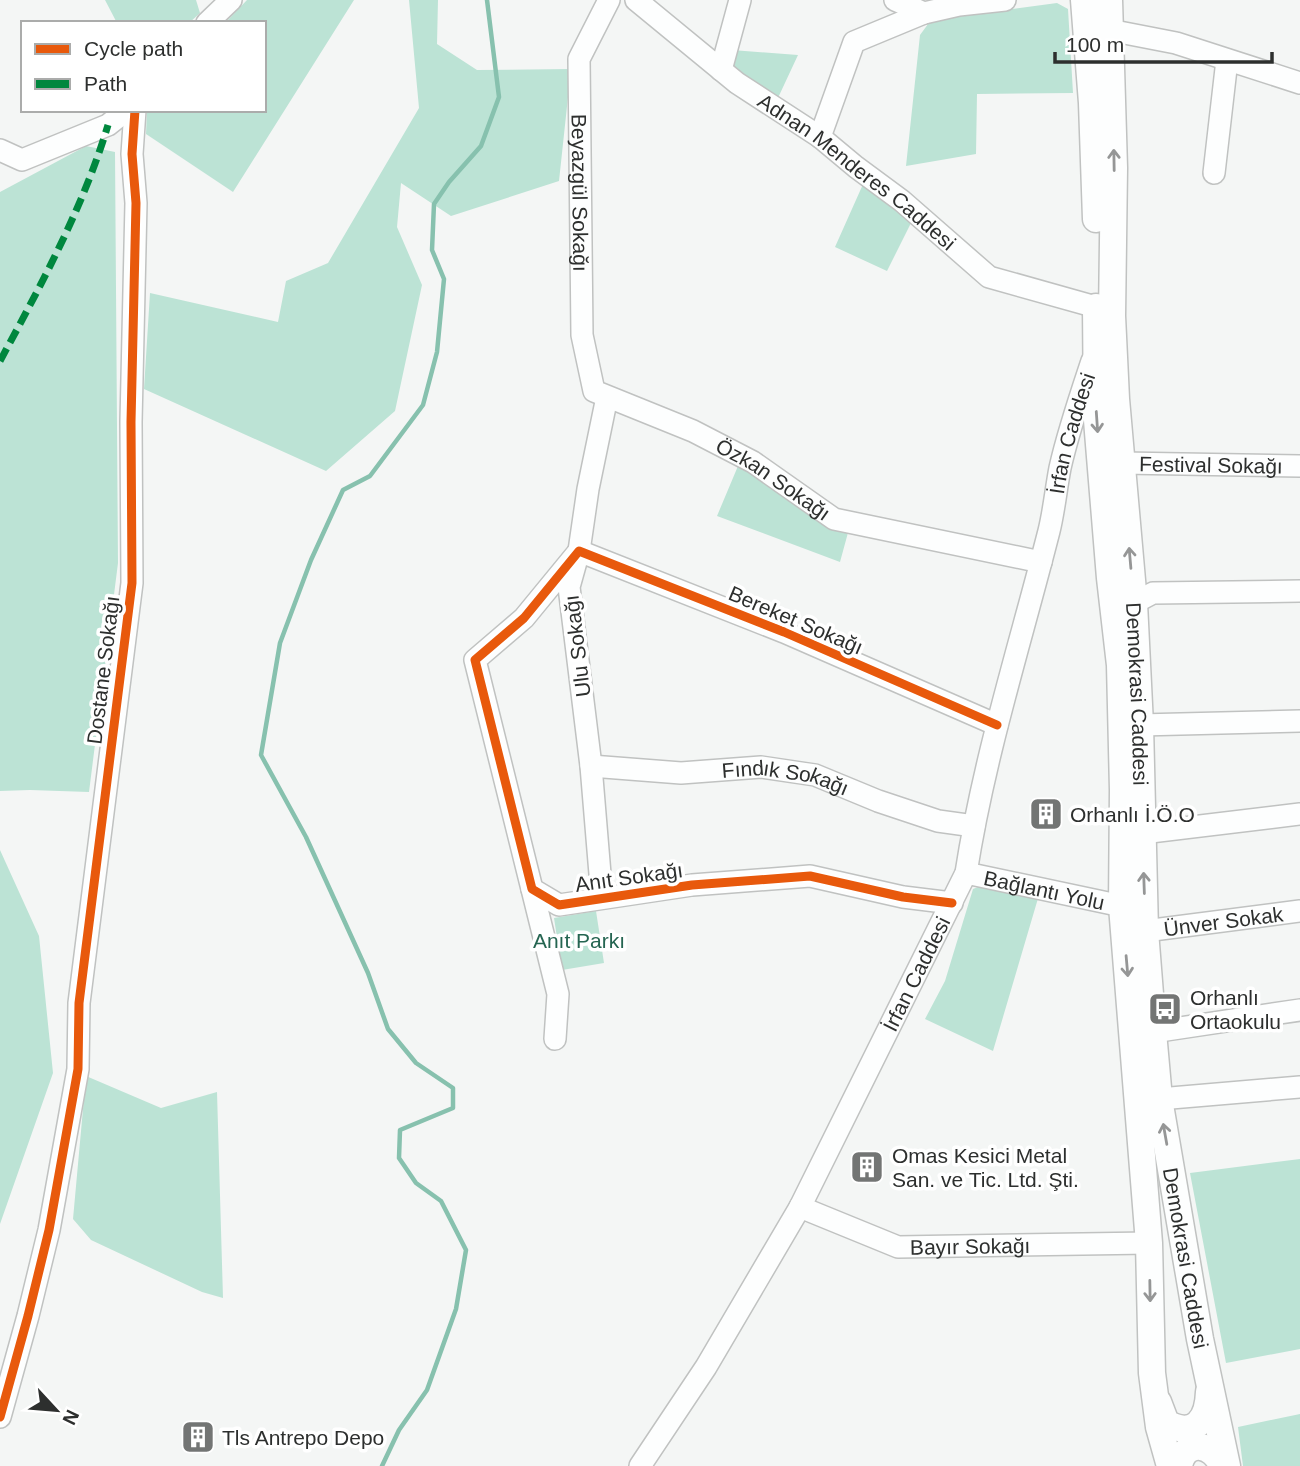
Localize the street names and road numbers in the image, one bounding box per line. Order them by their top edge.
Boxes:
street label: Adnan Menderes Caddesi [754,89,961,254]
street label: Beyazgül Sokağı [568,114,593,272]
street label: İrfan Caddesi [1044,370,1099,495]
street label: Özkan Sokağı [712,434,835,524]
street label: Festival Sokağı [1139,452,1283,477]
street label: Bereket Sokağı [725,581,867,659]
street label: Dostane Sokağı [82,594,124,746]
street label: Ulu Sokağı [559,594,595,698]
street label: Demokrasi Caddesi [1122,602,1153,786]
street label: Fındık Sokağı [721,755,852,799]
street label: Anıt Sokağı [574,858,684,896]
street label: Bağlantı Yolu [982,866,1107,914]
street label: Ünver Sokak [1162,902,1285,940]
street label: İrfan Caddesi [878,913,954,1035]
street label: Demokrasi Caddesi [1159,1166,1213,1351]
street label: Bayır Sokağı [910,1233,1030,1258]

